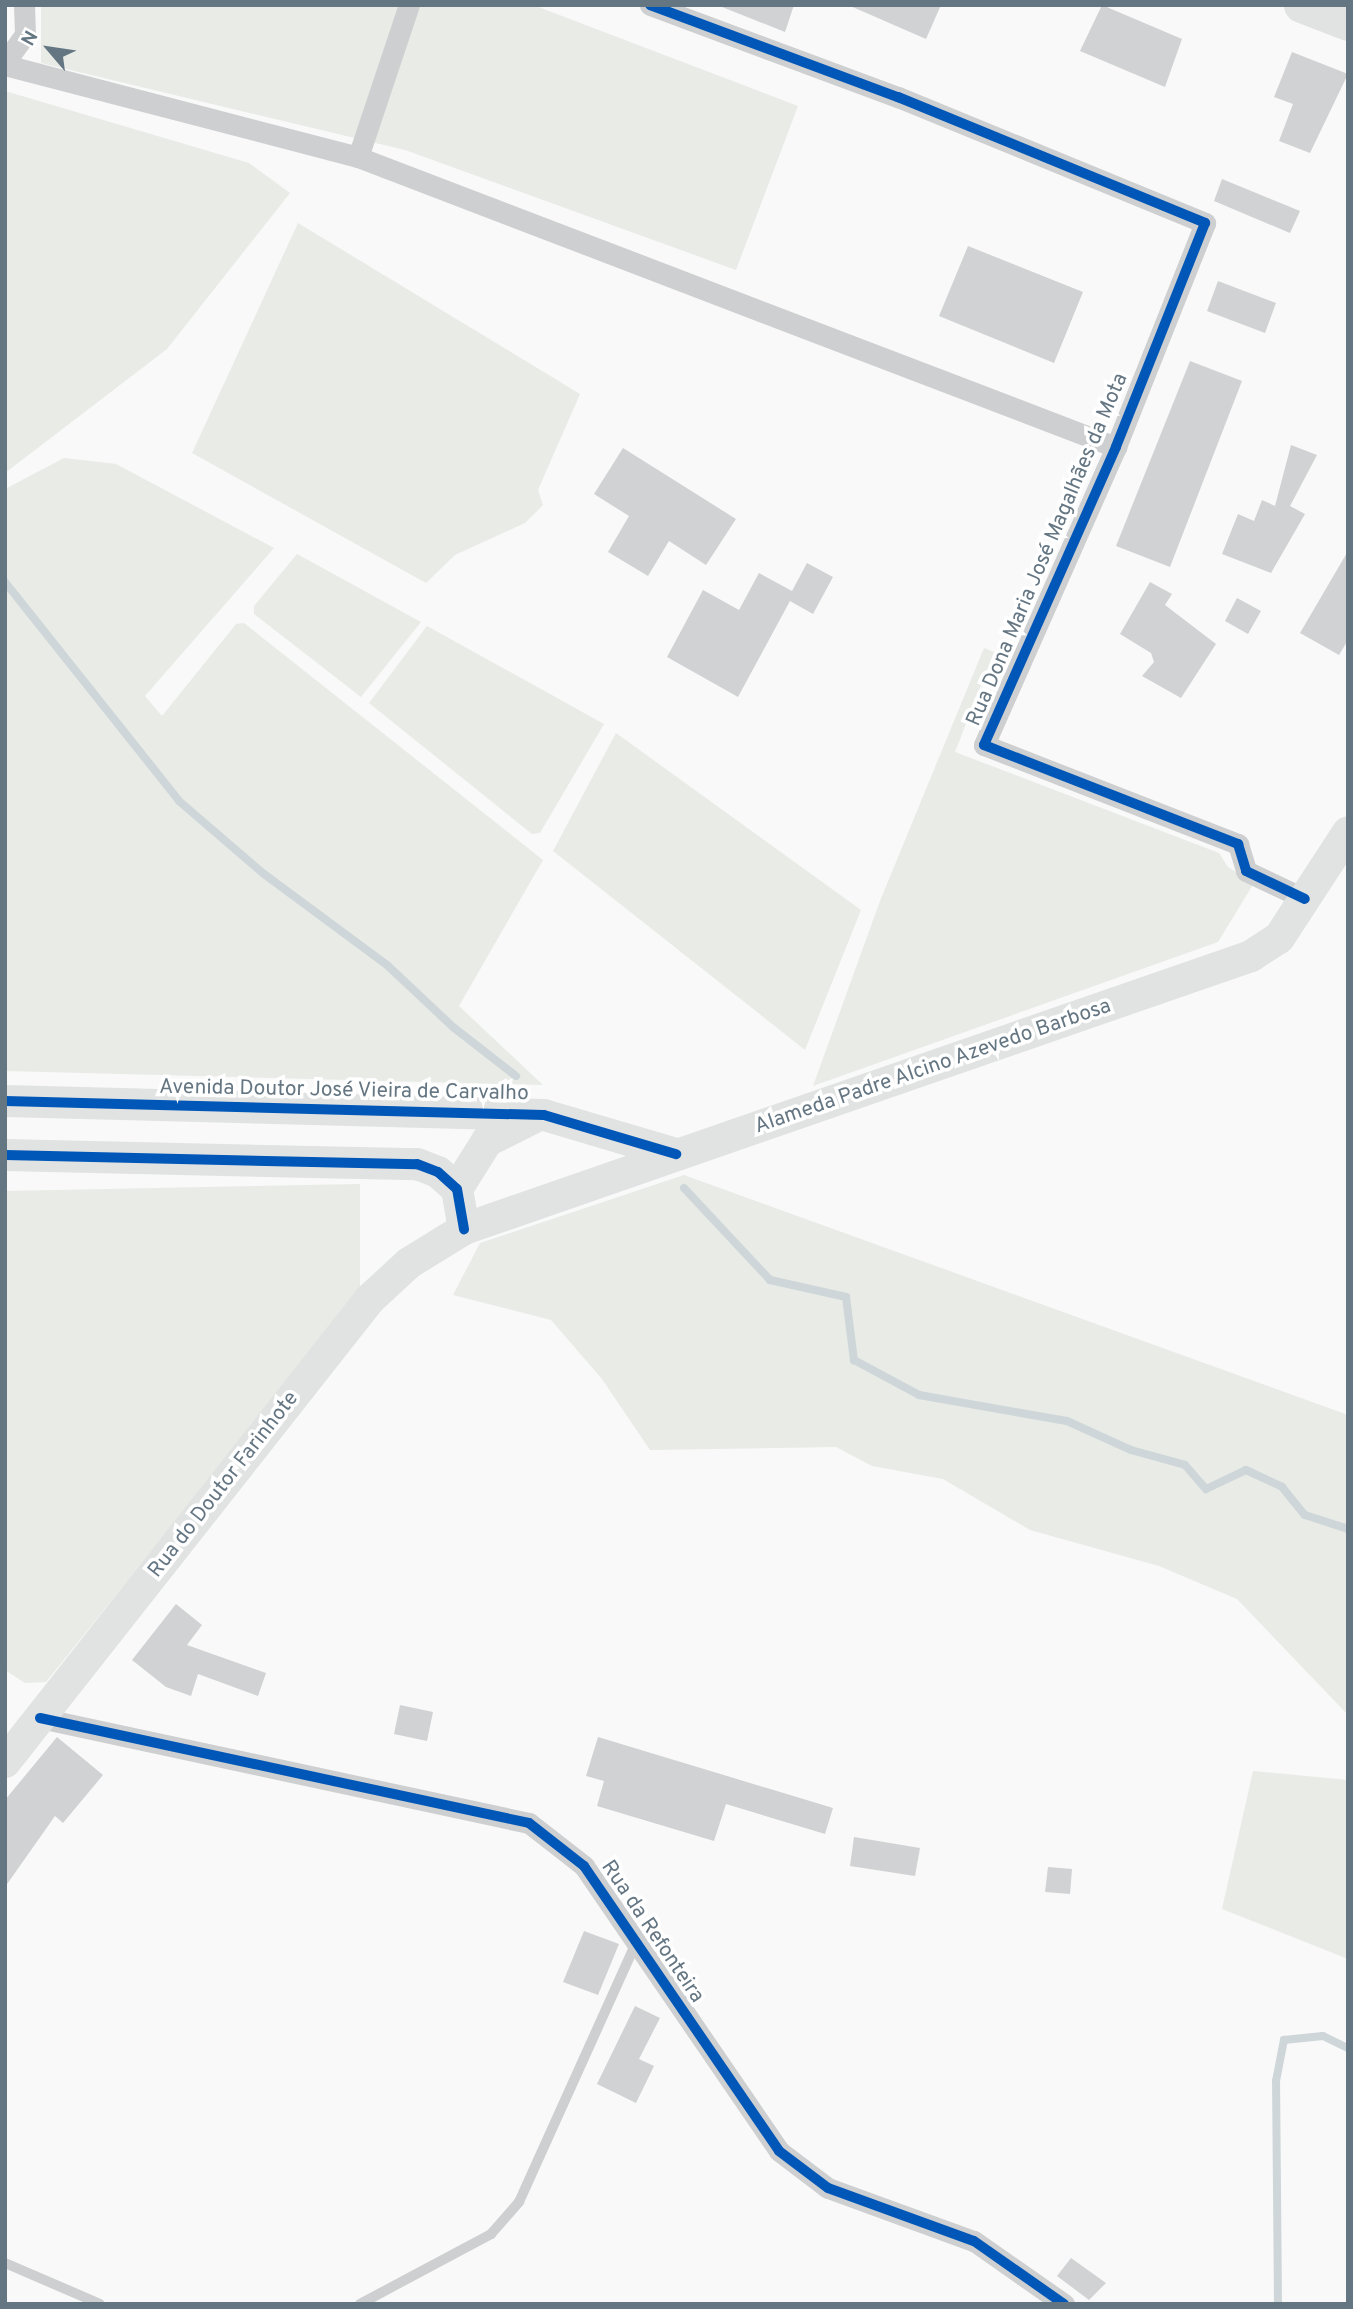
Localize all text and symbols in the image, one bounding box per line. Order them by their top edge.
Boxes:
north arrow [14,14,84,84]
text: N [17,27,44,51]
street label: Rua Dona Maria José Magalhães da Mota [962,370,1134,730]
street label: Alameda Padre Alcino Azevedo Barbosa [751,994,1115,1140]
street label: Avenida Doutor José Vieira de Carvalho [158,1075,530,1107]
street label: Rua do Doutor Farinhote [143,1387,305,1583]
street label: Rua da Refonteira [595,1856,709,2008]

